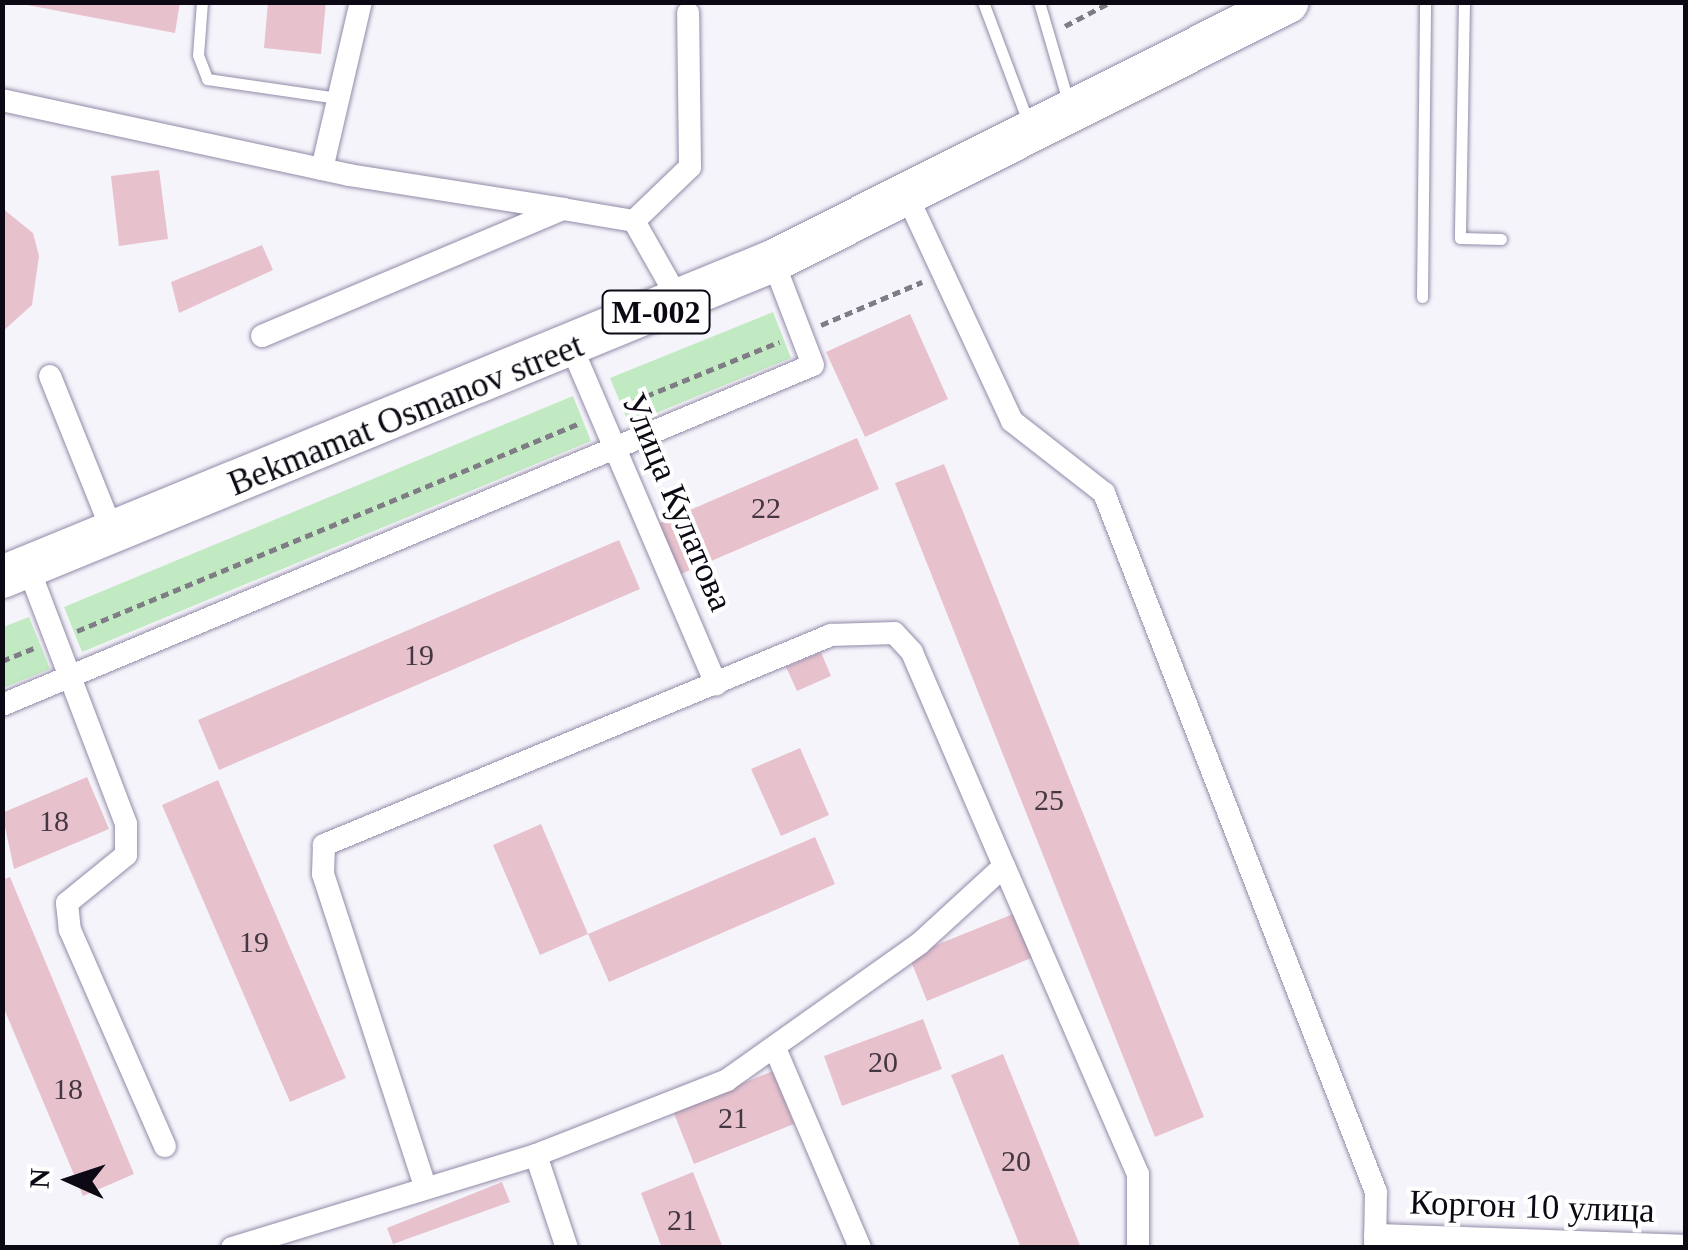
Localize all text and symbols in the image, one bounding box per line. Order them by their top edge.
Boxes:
road number: M-002 [601,285,711,339]
street label: Bekmamat Osmanov street [222,325,590,505]
street label: Улица Кулатова [612,387,742,617]
house number: 22 [751,490,781,526]
house number: 19 [404,637,434,673]
house number: 25 [1034,782,1064,818]
house number: 18 [39,803,69,839]
house number: 19 [239,924,269,960]
house number: 20 [868,1044,898,1080]
house number: 18 [53,1071,83,1107]
house number: 21 [718,1100,748,1136]
north arrow [20,1130,120,1230]
house number: 20 [1001,1143,1031,1179]
text: N [24,1167,56,1189]
street label: Коргон 10 улица [1409,1182,1655,1232]
house number: 21 [667,1202,697,1238]

